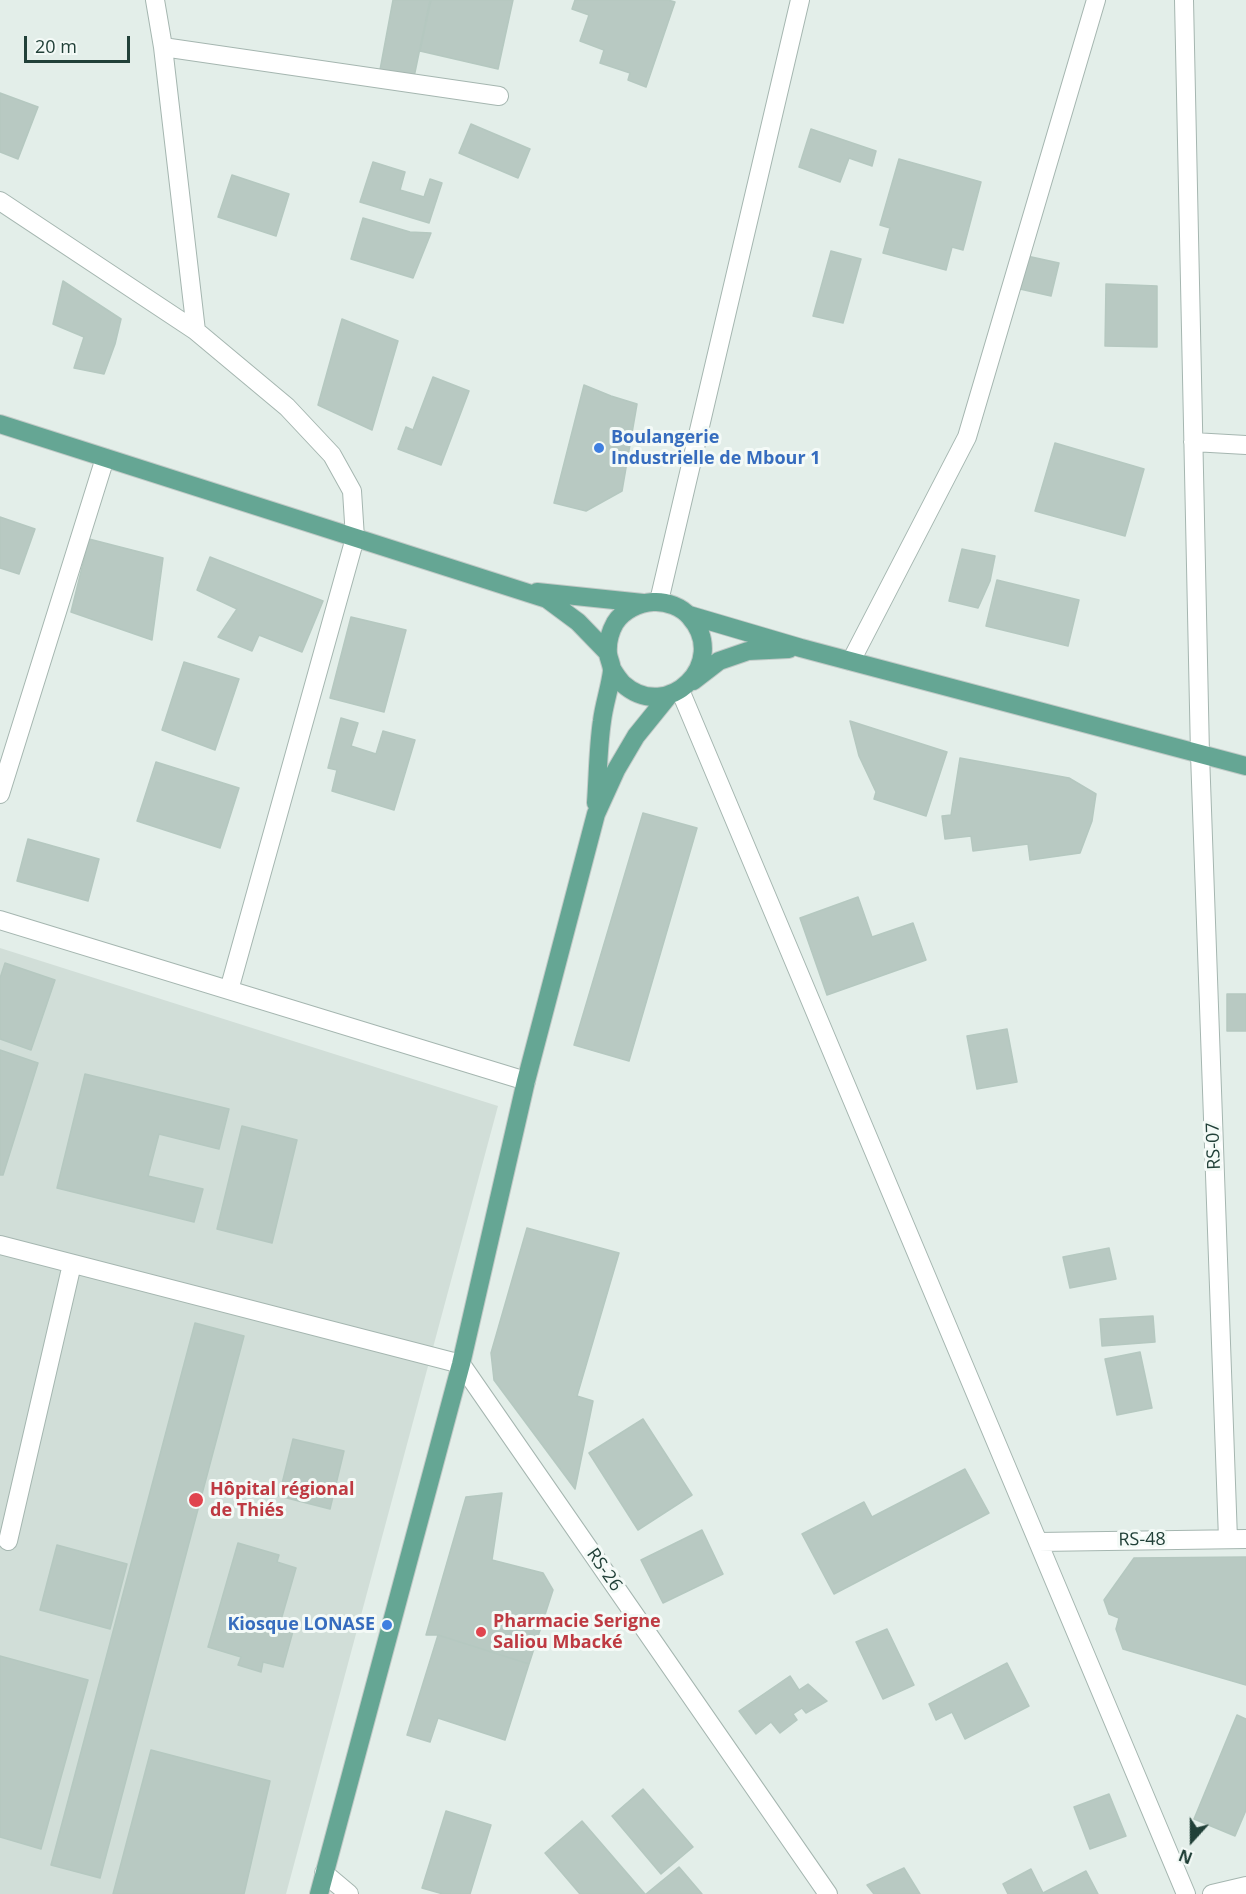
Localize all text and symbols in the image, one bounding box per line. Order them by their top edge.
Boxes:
scale bar [27,24,134,62]
text: 20 m [35,34,77,58]
place label: Boulangerie Industrielle de Mbour 1 [611,427,821,470]
marker: Boulangerie Industrielle de Mbour 1 [592,441,606,455]
street label: RS-07 [1202,1122,1226,1170]
place label: Hôpital régional de Thiés [210,1479,354,1522]
marker: Hôpital régional de Thiés [187,1491,205,1509]
street label: RS-48 [1118,1529,1166,1551]
street label: RS-26 [582,1544,626,1596]
place label: Pharmacie Serigne Saliou Mbacké [493,1611,661,1654]
place label: Kiosque LONASE [227,1614,375,1636]
marker: Kiosque LONASE [380,1618,394,1632]
marker: Pharmacie Serigne Saliou Mbacké [474,1625,488,1639]
north arrow [1162,1810,1222,1870]
text: N [1176,1844,1196,1869]

